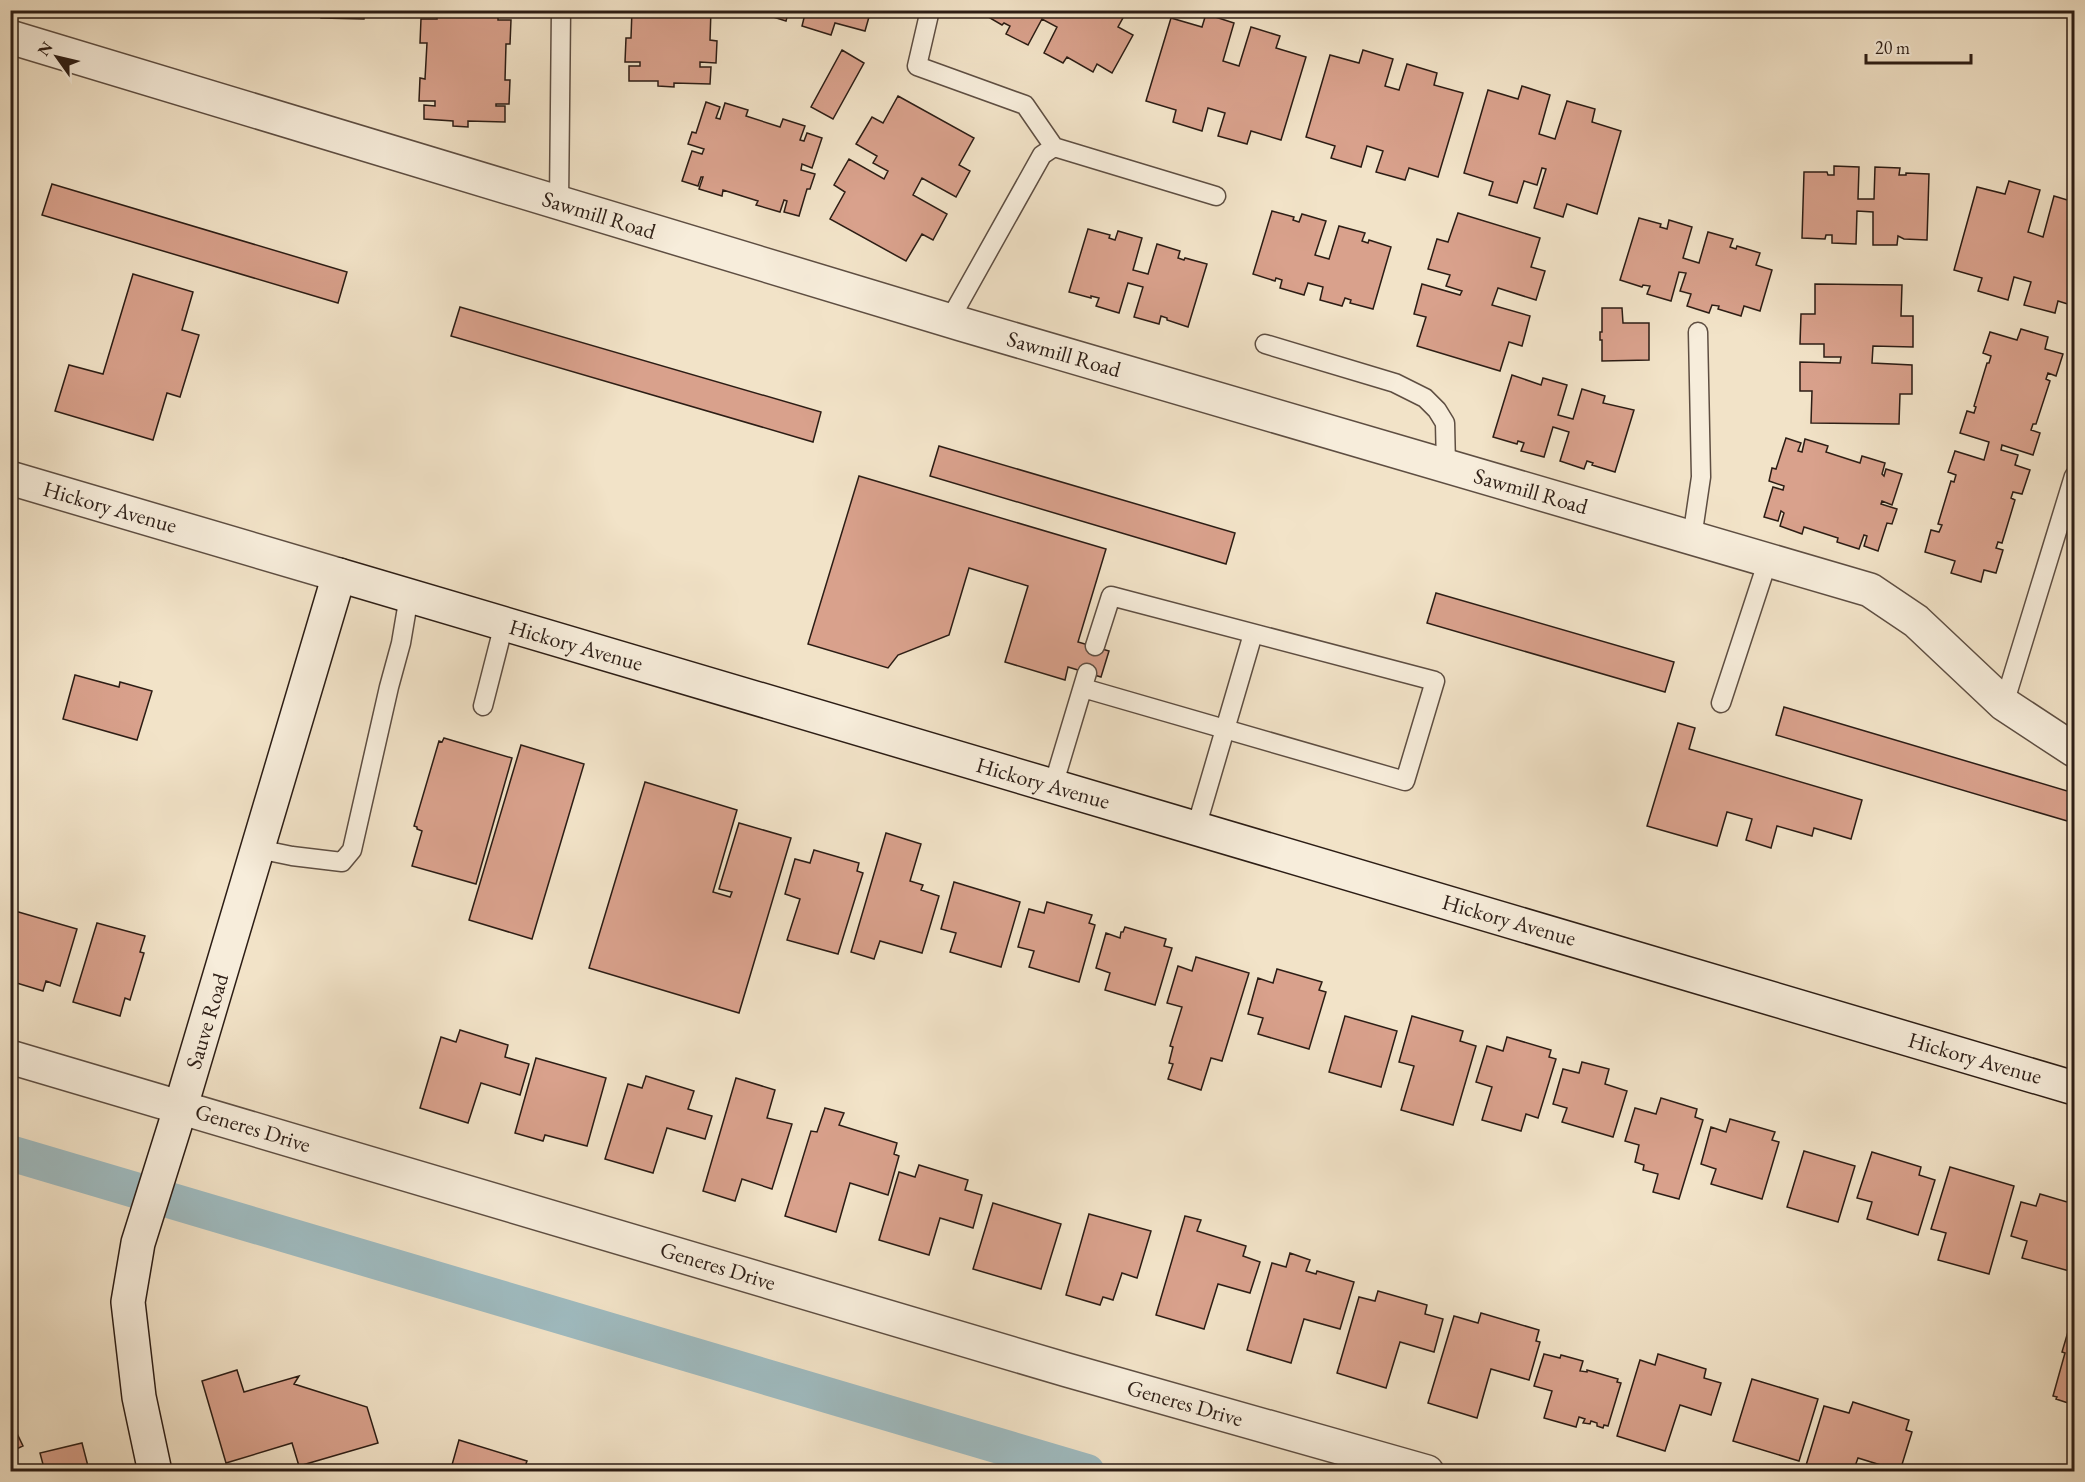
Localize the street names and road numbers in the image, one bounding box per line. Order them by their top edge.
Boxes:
street label: Sawmill Road [539,184,660,246]
street label: Sawmill Road [1004,324,1125,384]
street label: Sawmill Road [1471,461,1592,521]
street label: Hickory Avenue [40,474,181,540]
street label: Hickory Avenue [506,612,647,678]
street label: Hickory Avenue [973,750,1114,816]
street label: Hickory Avenue [1439,887,1580,953]
street label: Sauve Road [179,969,236,1072]
street label: Hickory Avenue [1905,1025,2046,1091]
street label: Generes Drive [192,1097,315,1159]
street label: Generes Drive [657,1235,780,1297]
street label: Generes Drive [1124,1373,1247,1433]

